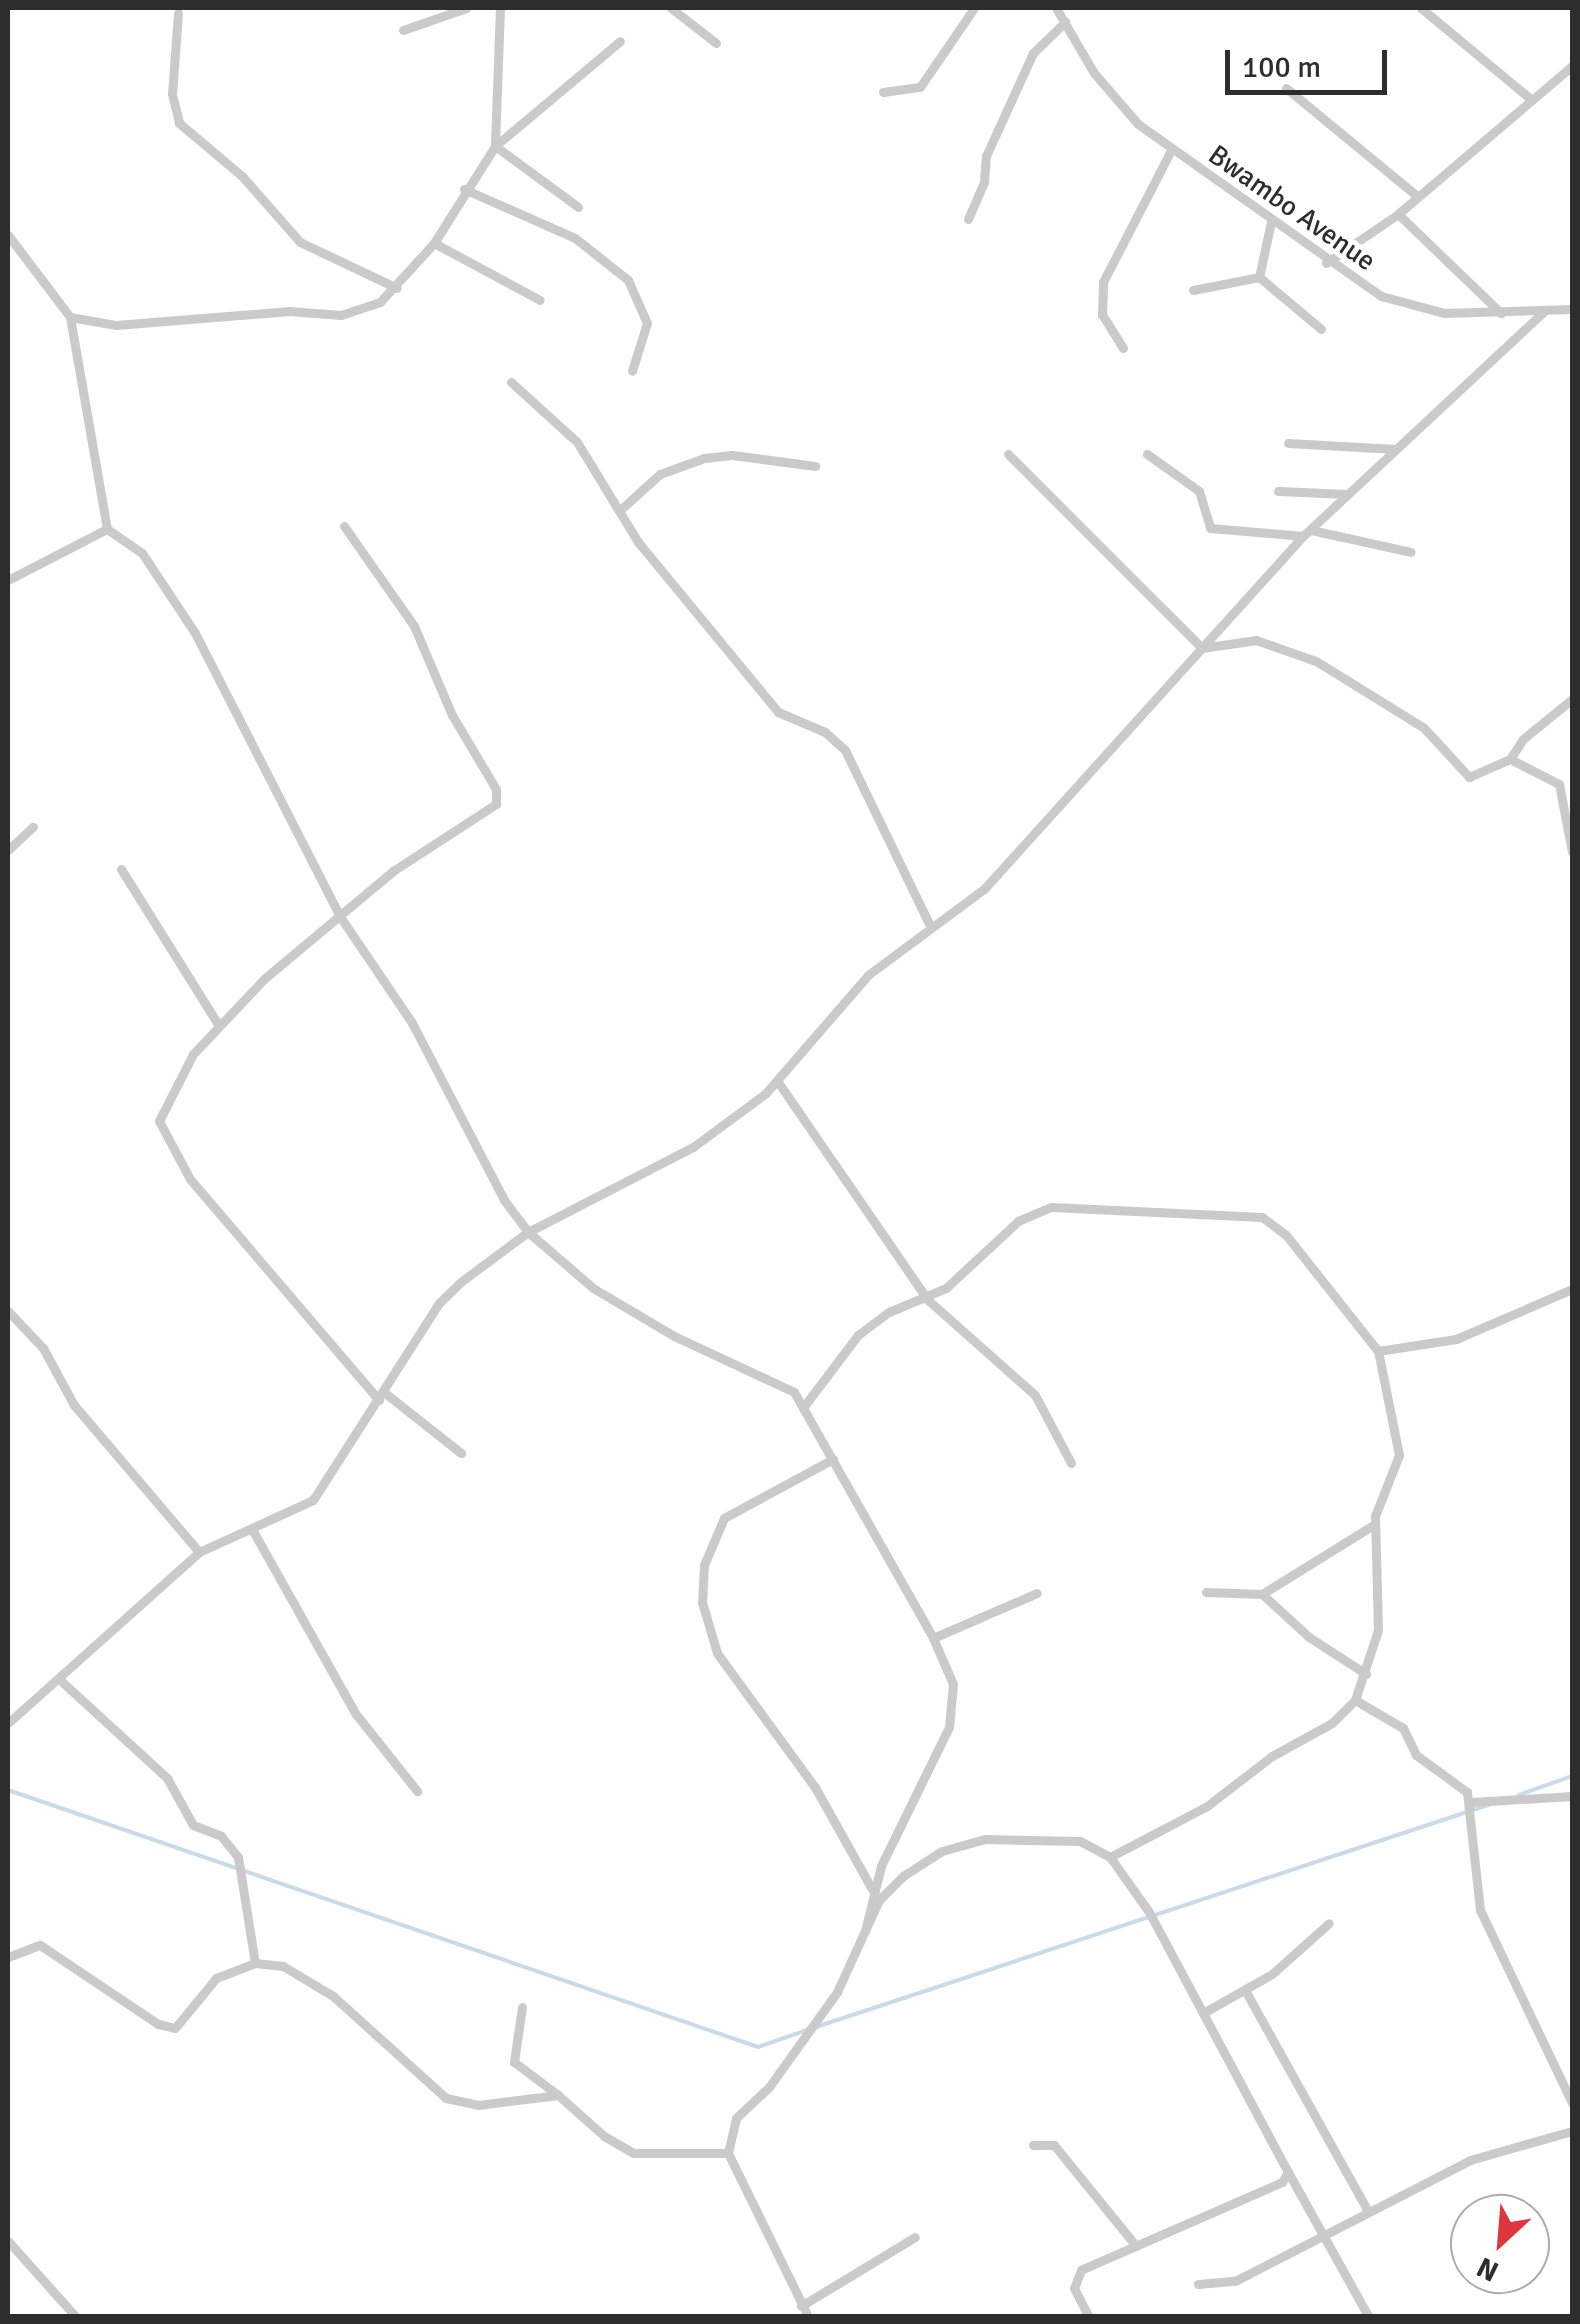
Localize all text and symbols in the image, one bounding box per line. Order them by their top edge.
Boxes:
scale bar [1230,30,1392,92]
text: 100 m [1242,49,1321,86]
street label: Bwambo Avenue [1202,138,1382,278]
north arrow [1450,2194,1550,2294]
text: N [1472,2250,1504,2289]

